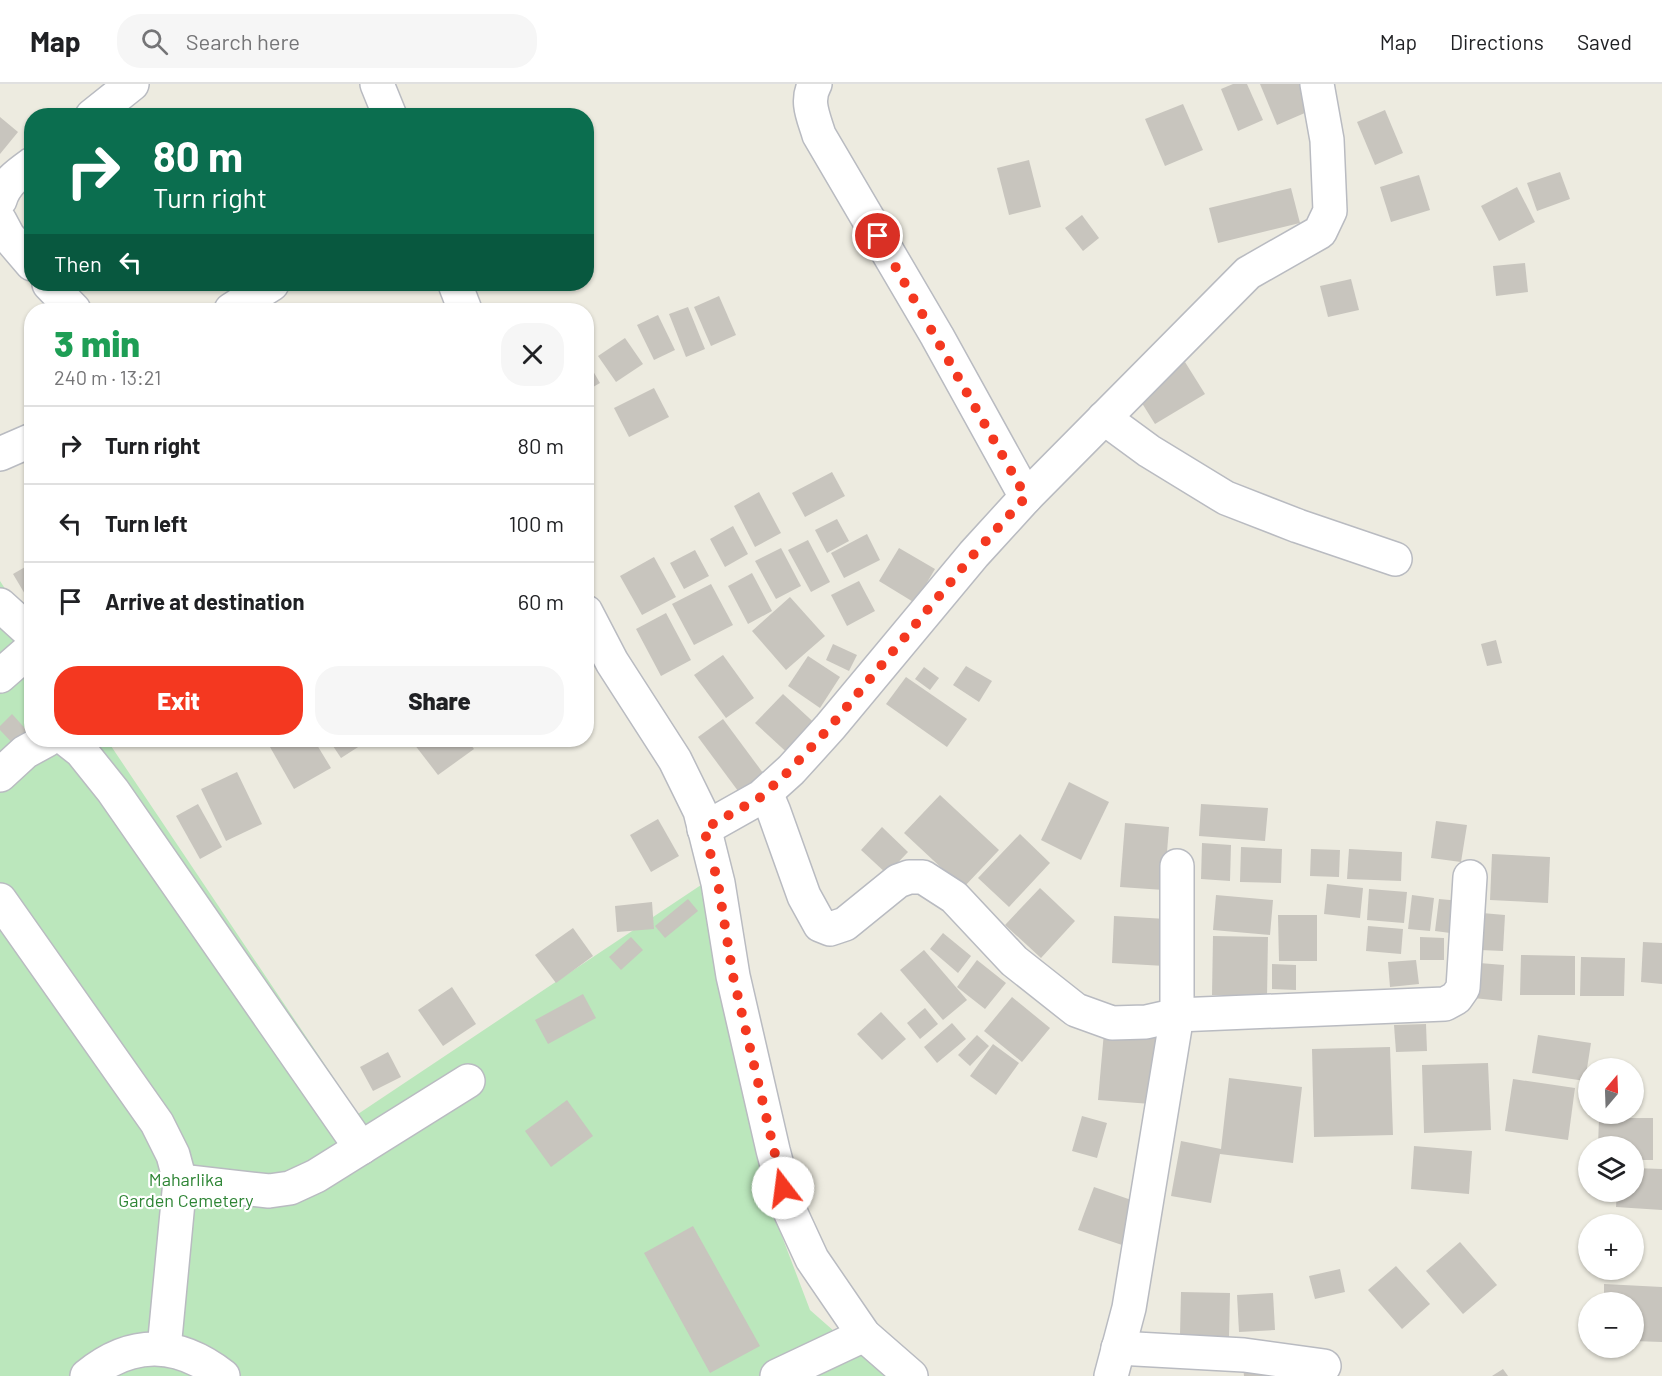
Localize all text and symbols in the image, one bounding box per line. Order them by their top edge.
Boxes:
search box [117,14,537,68]
text: Map [30,24,81,58]
icon: search [138,25,171,58]
text: Search here [186,28,300,54]
text: Map [1380,29,1417,54]
text: Directions [1450,29,1544,54]
text: Saved [1577,29,1632,54]
text: 80 m [153,130,243,180]
icon: right [54,132,132,210]
text: Turn right [153,181,267,213]
pin [852,210,903,261]
icon: arrive [861,219,894,252]
icon: left [114,246,147,279]
text: Then [54,250,102,276]
text: 3 min [54,321,140,364]
button: close [501,323,564,386]
text: 240 m · 13:21 [54,365,161,389]
icon: right [54,429,87,462]
text: Turn right [105,432,200,458]
text: 80 m [518,432,564,458]
icon: left [54,507,87,540]
text: Turn left [105,510,188,536]
text: 100 m [509,510,564,536]
icon: arrive [54,585,87,618]
text: Arrive at destination [105,588,304,614]
text: 60 m [518,588,564,614]
button: Exit [54,666,303,735]
button: Share [315,666,564,735]
north arrow [1578,1058,1644,1124]
map controls [1578,1058,1644,1358]
button: layers [1578,1136,1644,1202]
position arrow [751,1156,815,1220]
park label: Maharlika Garden Cemetery [118,1168,254,1211]
button: + [1578,1214,1644,1280]
button: − [1578,1292,1644,1358]

